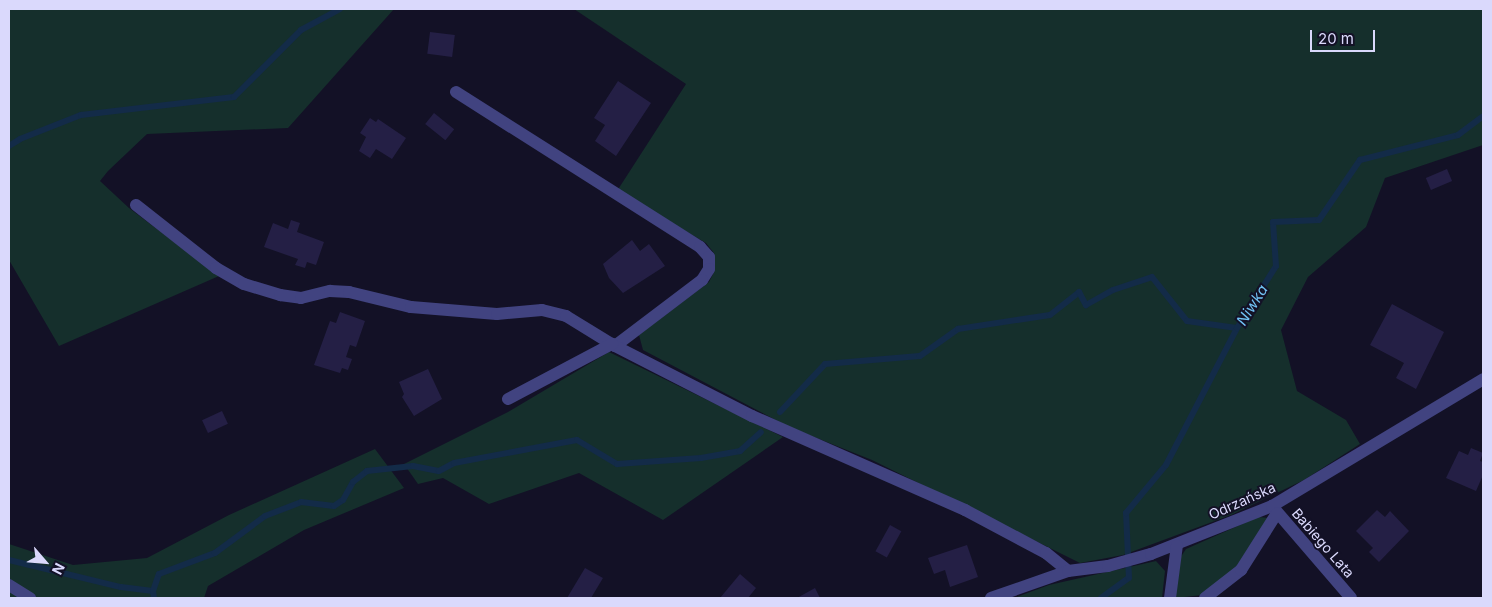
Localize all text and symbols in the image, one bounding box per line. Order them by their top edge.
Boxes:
scale bar [1312,20,1377,52]
text: 20 m [1318,29,1354,48]
water label: Niwka [1233,281,1271,329]
street label: Odrzańska [1206,479,1278,523]
street label: Babiego Lata [1288,505,1358,581]
north arrow [20,537,70,587]
text: N [49,560,69,578]

